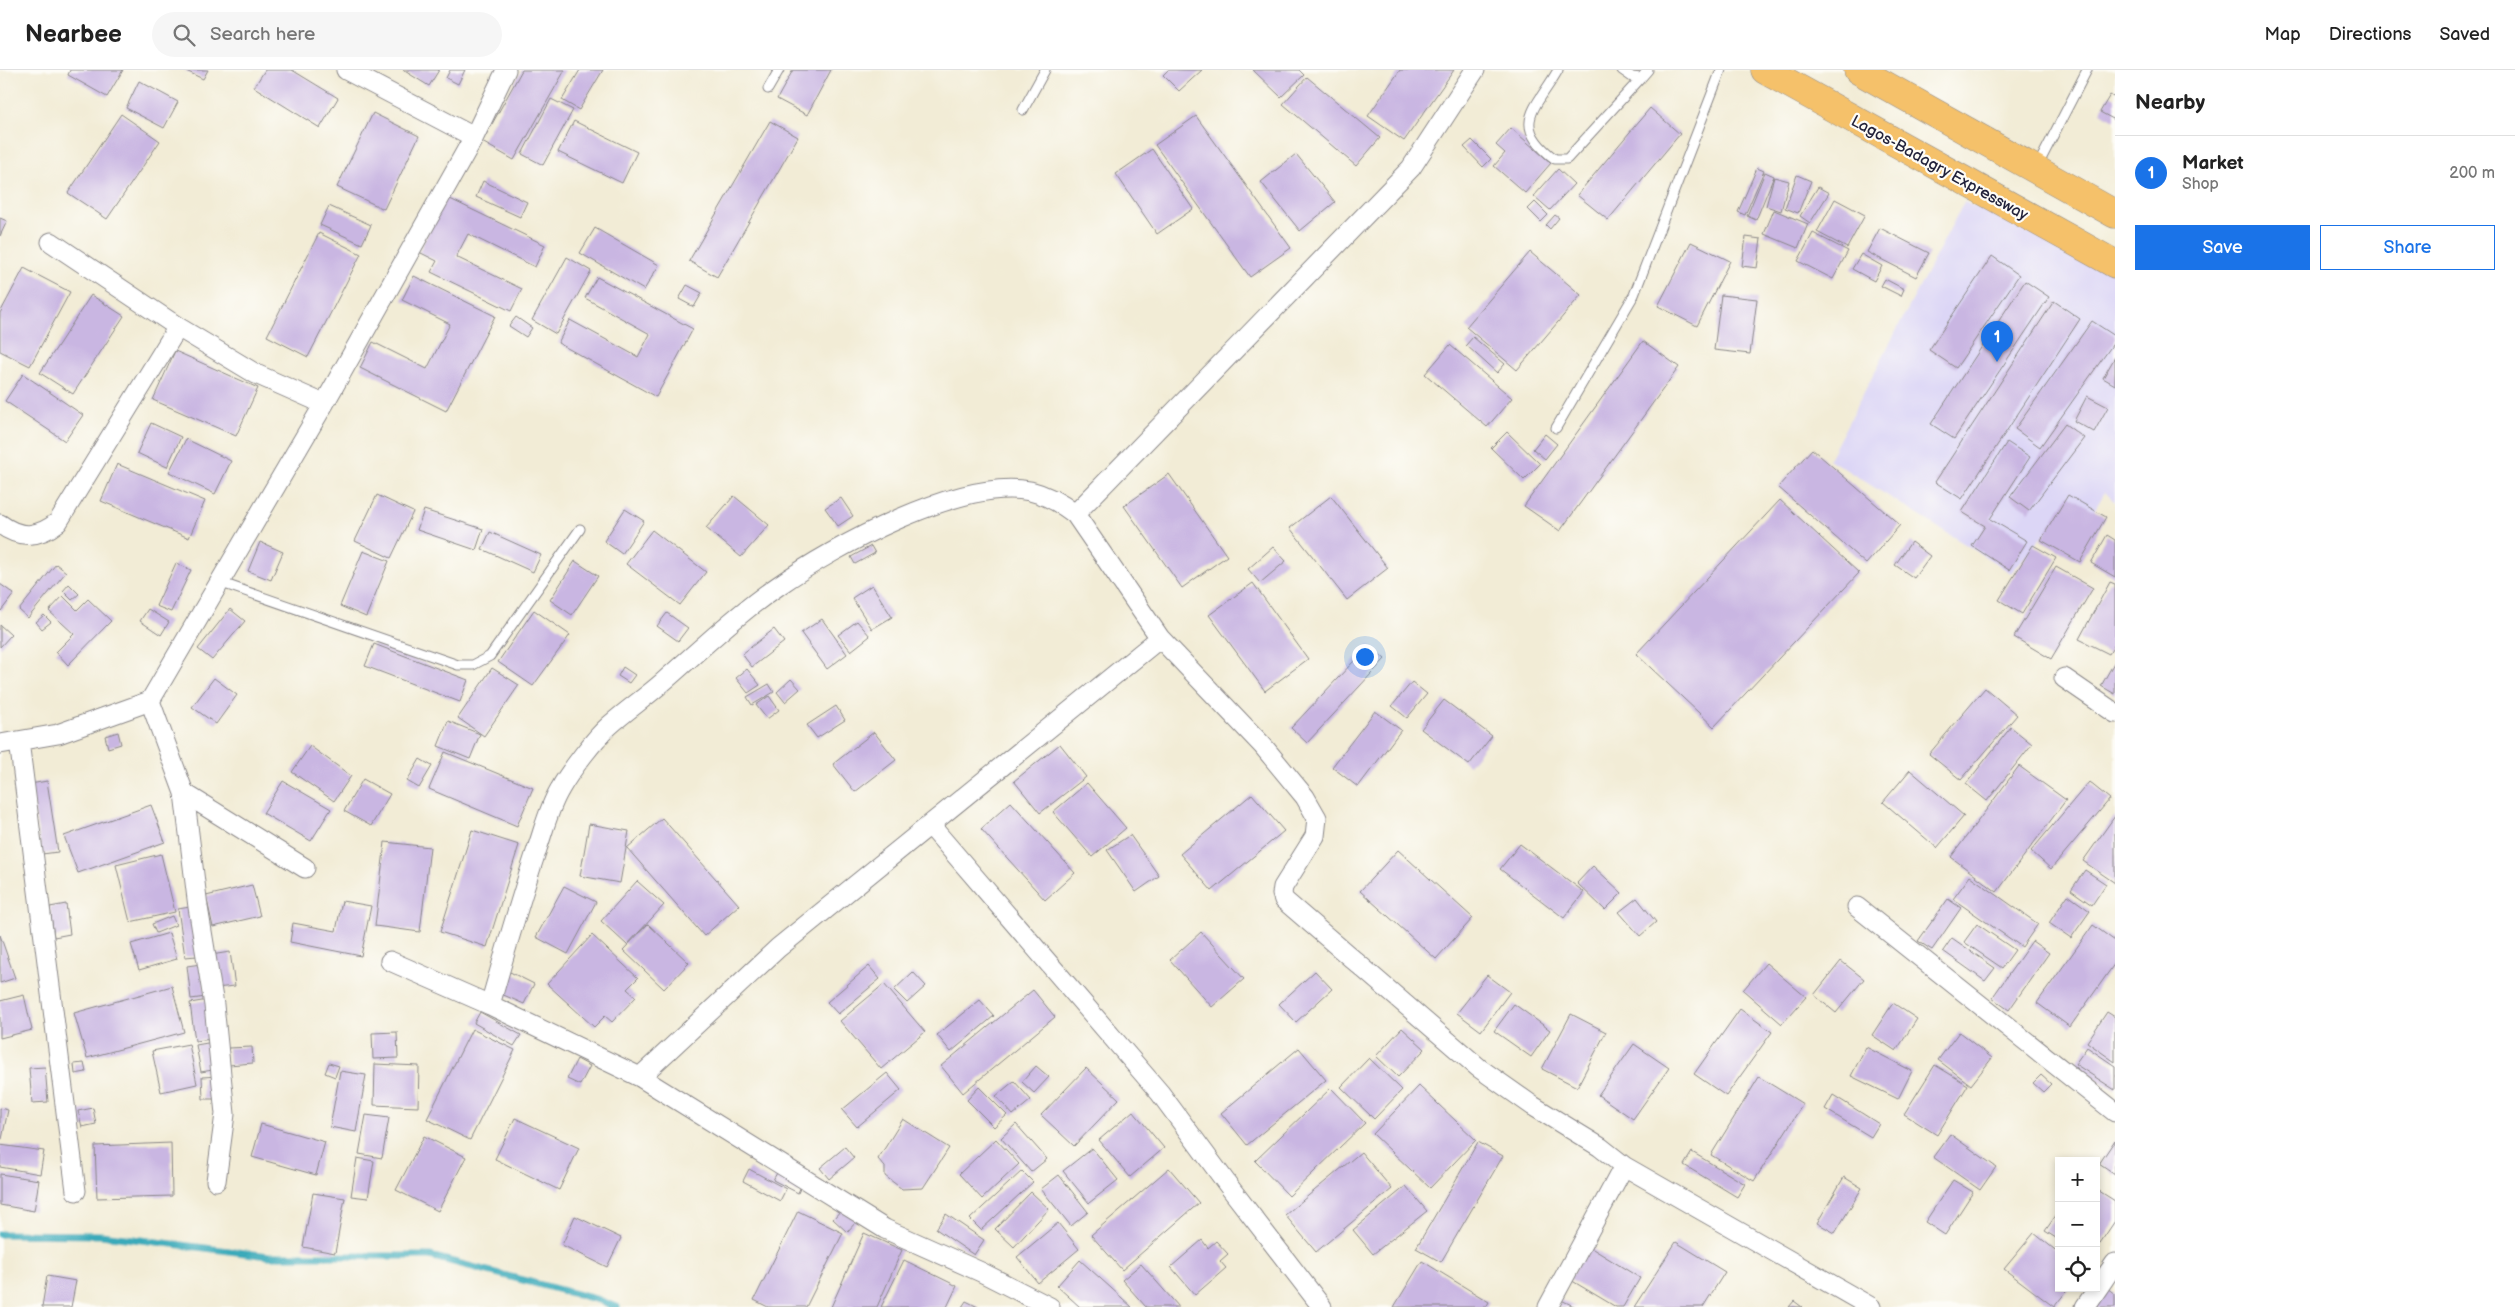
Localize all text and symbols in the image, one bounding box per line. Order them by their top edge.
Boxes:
search box [152,12,502,57]
text: Nearbee [25,20,122,49]
icon: search [170,21,198,49]
text: Search here [210,23,315,46]
text: Map [2265,24,2301,45]
text: Directions [2329,24,2411,45]
text: Saved [2439,24,2490,45]
text: Nearby [2135,90,2205,115]
street label: Lagos-Badagry Expressway [1847,112,2032,225]
text: Market [2182,152,2244,175]
text: 1 [2148,164,2154,183]
text: 200 m [2449,164,2495,183]
text: Shop [2182,175,2219,194]
button: Save [2135,225,2310,270]
button: Share [2320,225,2495,270]
pin: 1 [1981,321,2013,362]
your location [1352,644,1378,670]
map controls [2055,1157,2100,1292]
button: + [2055,1157,2100,1202]
button: − [2055,1202,2100,1247]
button: locate [2055,1247,2100,1292]

